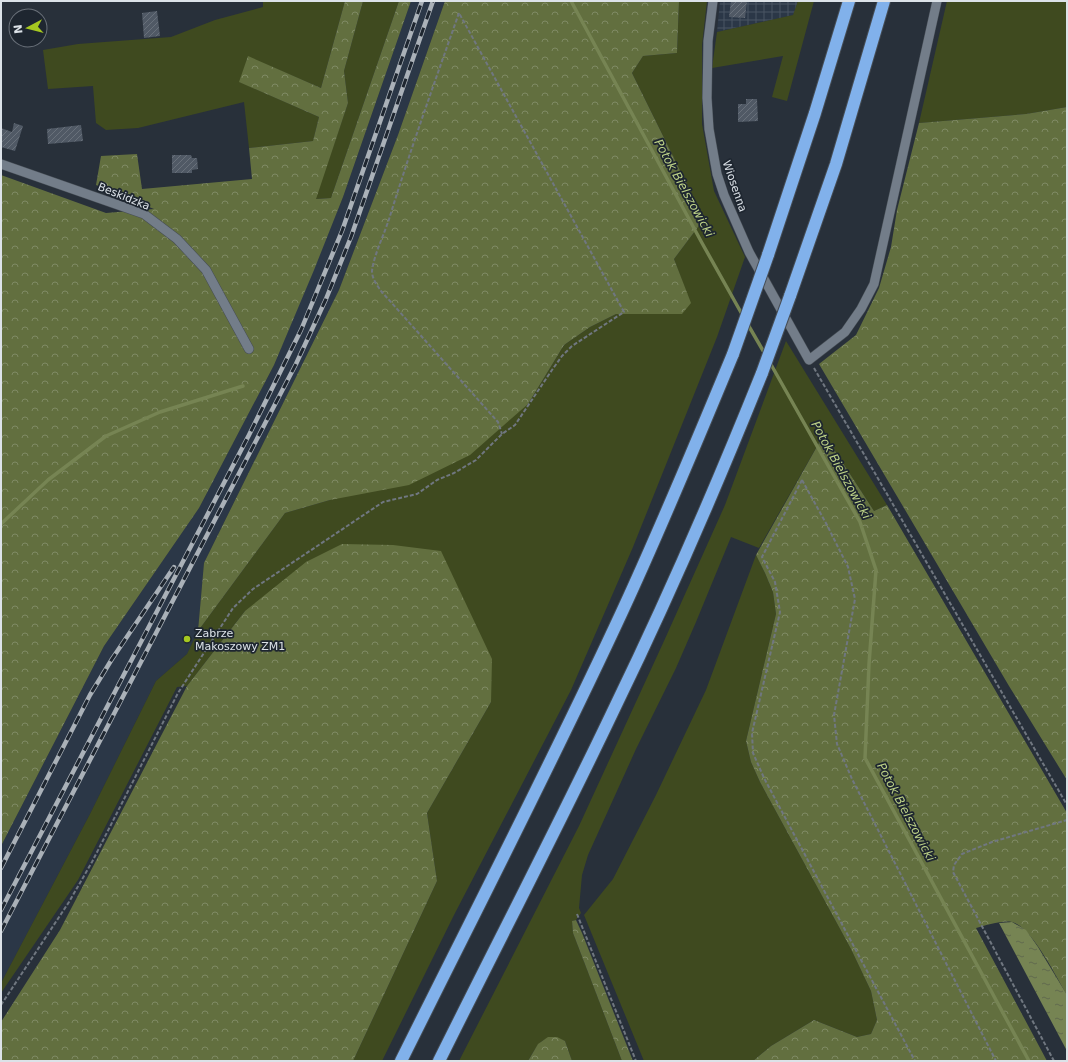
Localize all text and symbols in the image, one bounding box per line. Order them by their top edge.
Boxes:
north arrow [8,8,48,48]
text: N [12,24,26,35]
water label: Potok Bielszowicki [651,137,717,240]
street label: Wiosenna [720,159,749,214]
street label: Beskidzka [96,180,152,213]
water label: Potok Bielszowicki [808,419,874,522]
place label: Zabrze Makoszowy ZM1 [195,627,285,653]
marker: Zabrze Makoszowy ZM1 [182,634,192,644]
water label: Potok Bielszowicki [874,760,938,864]

